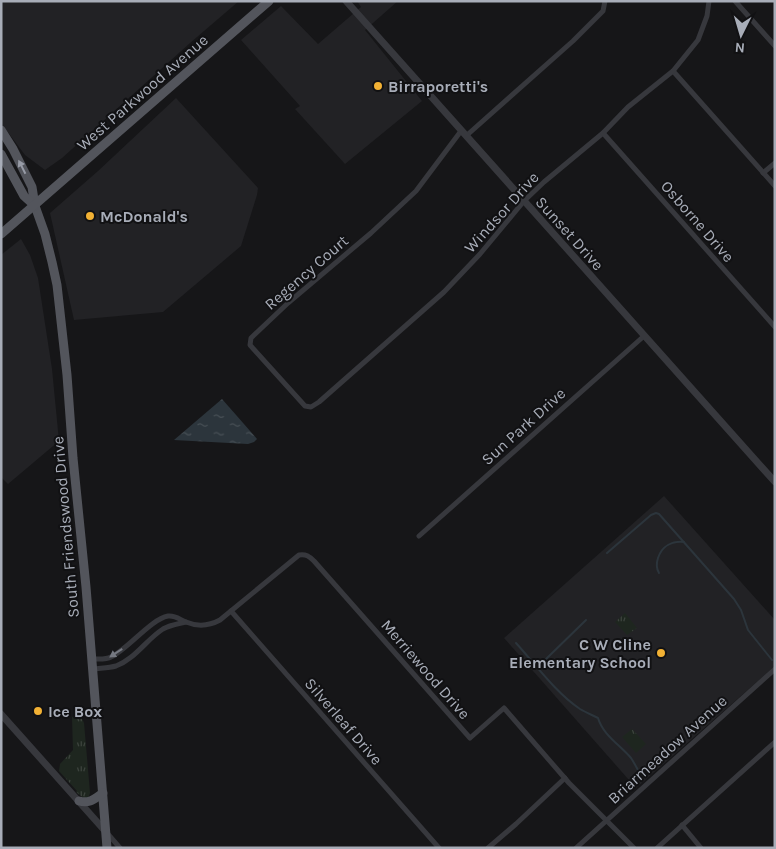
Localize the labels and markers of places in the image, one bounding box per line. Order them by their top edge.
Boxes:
place label: Birraporetti's [388,77,488,96]
marker: Birraporetti's [372,80,384,92]
place label: McDonald's [100,207,188,226]
marker: McDonald's [84,210,96,222]
place label: C W Cline Elementary School [509,635,651,672]
marker: C W Cline Elementary School [655,647,667,659]
place label: Ice Box [48,702,102,721]
marker: Ice Box [32,705,44,717]

